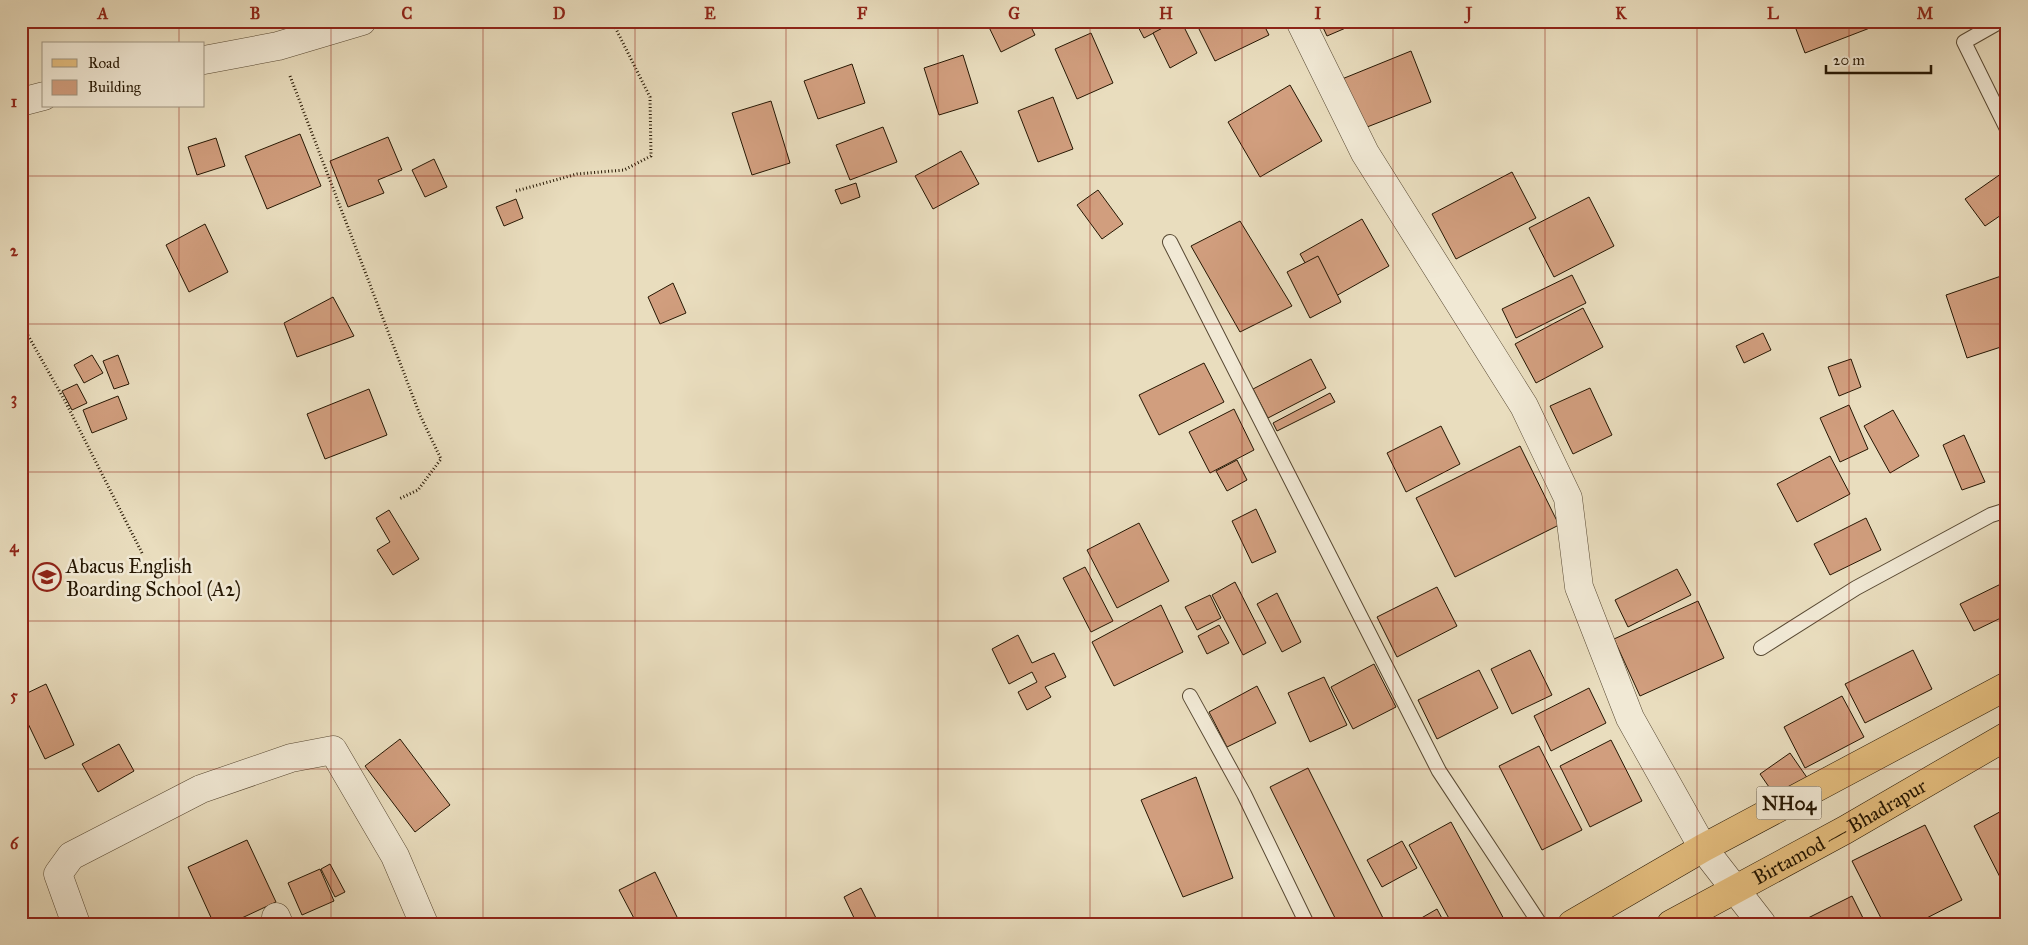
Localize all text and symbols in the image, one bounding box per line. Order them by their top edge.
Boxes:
text: A [97,4,109,23]
text: B [250,4,260,23]
text: C [402,4,413,23]
text: D [553,4,566,23]
text: E [704,4,716,23]
text: F [857,4,868,23]
text: G [1008,4,1020,23]
text: H [1159,4,1173,23]
text: I [1315,4,1322,23]
text: J [1464,4,1473,24]
text: K [1615,4,1627,23]
text: L [1767,4,1779,23]
text: M [1917,4,1934,23]
legend [42,42,205,108]
scale bar [1826,42,1930,74]
text: 20 m [1833,51,1865,69]
text: Road [88,54,120,72]
text: Building [88,78,142,96]
text: 1 [11,92,18,111]
text: 2 [10,241,19,260]
text: 3 [11,389,17,409]
text: 4 [10,537,20,557]
place label: Abacus English Boarding School (A2) [65,554,241,602]
school or university icon: Abacus English Boarding School (A2) [32,562,62,592]
text: 5 [10,686,18,705]
street label: Birtamod — Bhadrapur [1748,773,1931,890]
road number: NH04 [1756,786,1822,820]
text: 6 [10,834,19,853]

